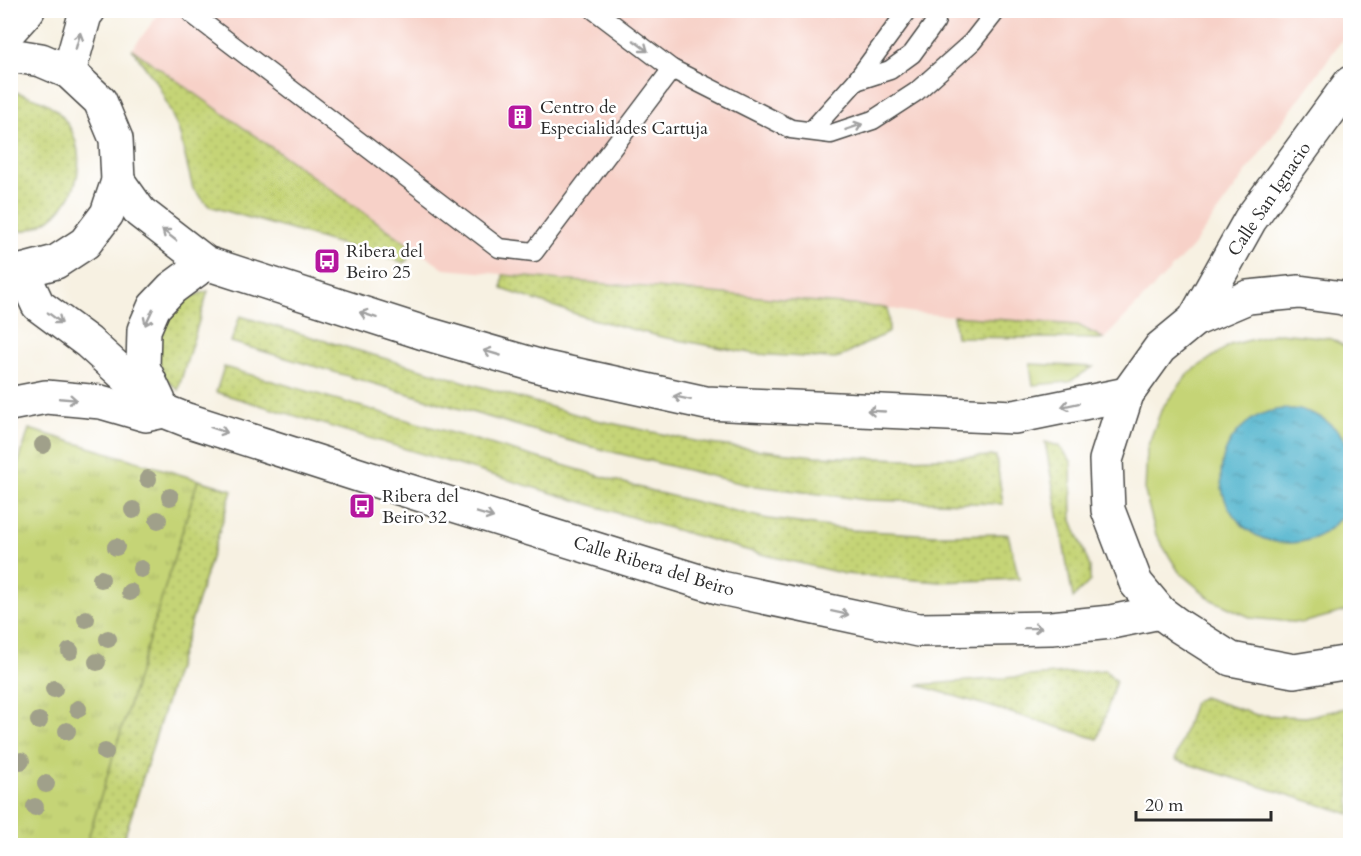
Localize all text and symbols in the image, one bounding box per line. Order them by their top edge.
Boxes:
one-way arrow [73,32,84,51]
one-way arrow [632,39,648,52]
place label: Centro de Especialidades Cartuja [540,95,708,141]
building icon: Centro de Especialidades Cartuja [505,102,535,132]
one-way arrow [844,120,863,131]
street label: Calle San Ignacio [1222,137,1317,261]
one-way arrow [162,229,178,242]
place label: Ribera del Beiro 25 [346,239,423,285]
bus stop icon: Ribera del Beiro 25 [312,246,342,276]
one-way arrow [143,308,155,326]
one-way arrow [359,309,378,320]
one-way arrow [46,312,62,324]
one-way arrow [483,347,502,358]
one-way arrow [672,392,692,403]
one-way arrow [58,394,78,405]
one-way arrow [1060,400,1080,411]
one-way arrow [866,406,886,417]
one-way arrow [209,425,228,436]
place label: Ribera del Beiro 32 [382,484,459,530]
bus stop icon: Ribera del Beiro 32 [347,491,377,521]
one-way arrow [475,510,494,521]
street label: Calle Ribera del Beiro [570,530,738,603]
one-way arrow [830,608,849,619]
one-way arrow [1023,622,1043,634]
scale bar [1136,784,1271,822]
text: 20 m [1145,793,1184,818]

